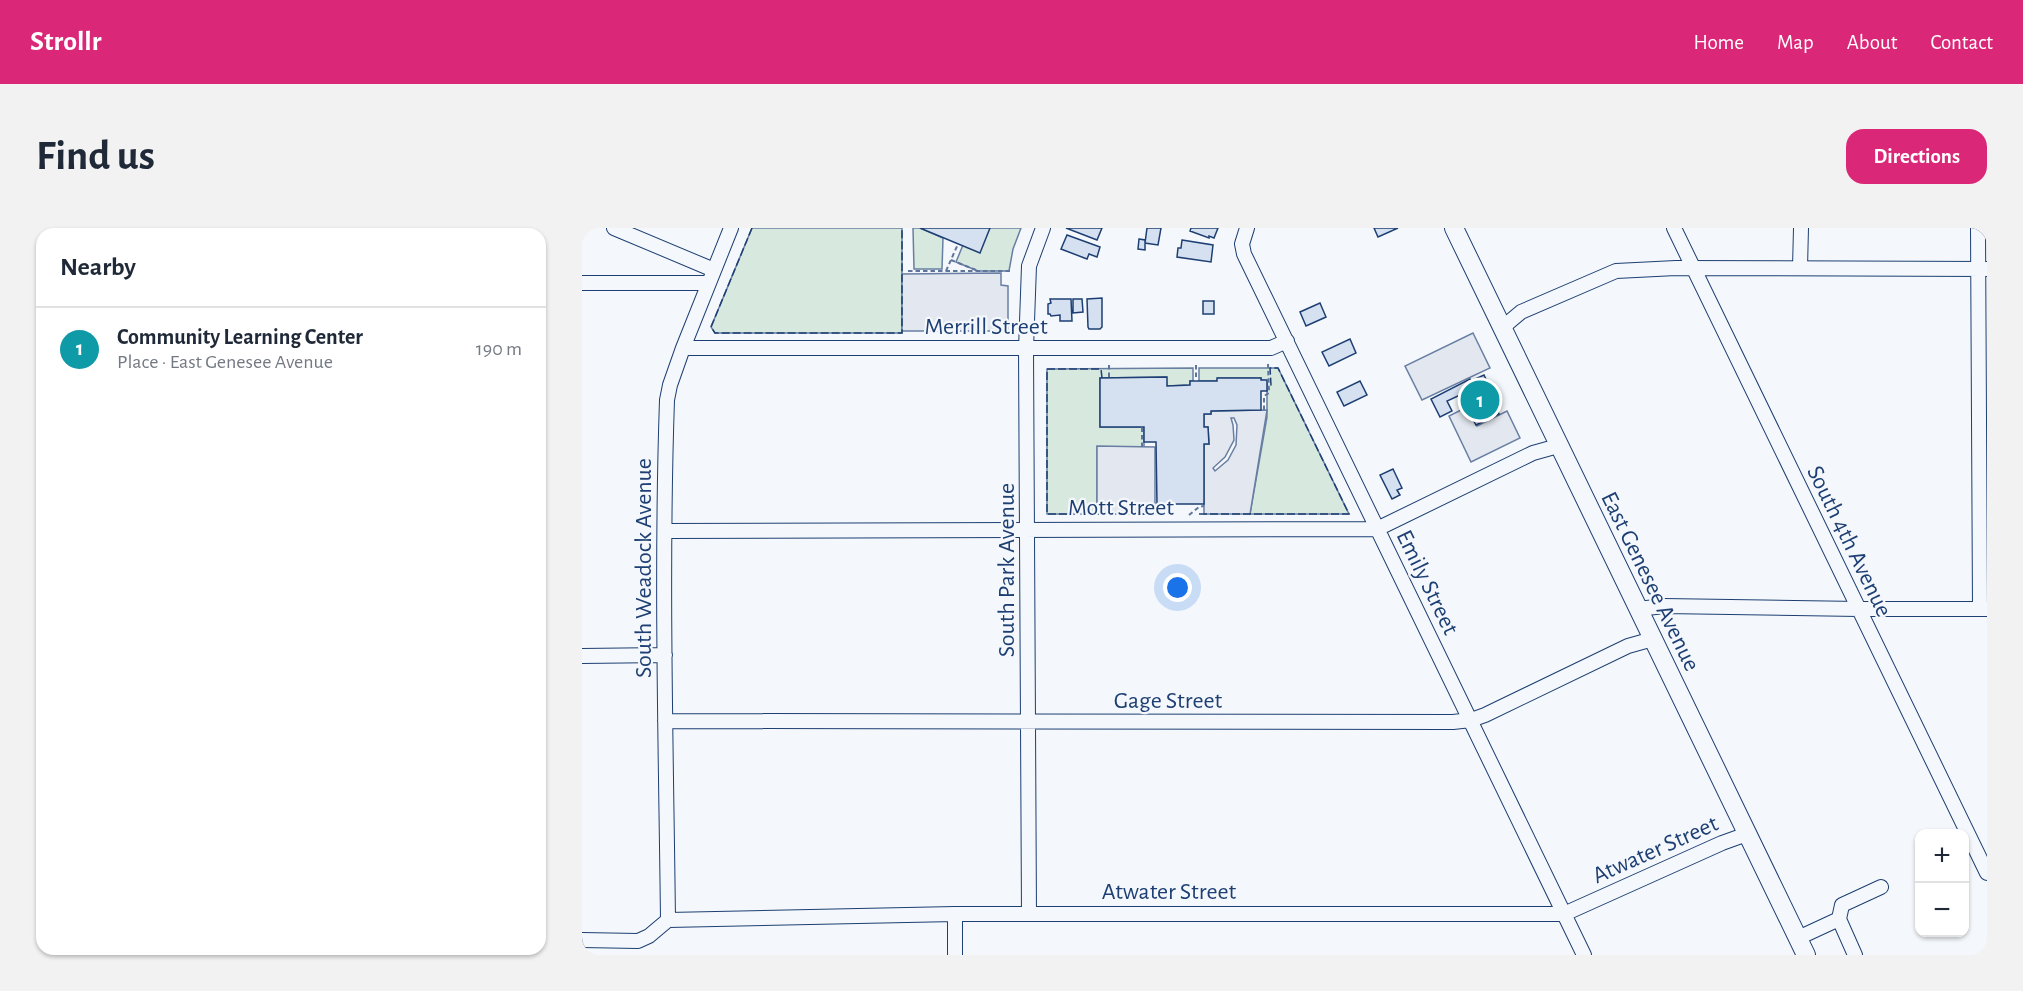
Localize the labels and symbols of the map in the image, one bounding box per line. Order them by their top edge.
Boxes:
street label: Merrill Street [924,315,1048,339]
pin: 1 [1460,378,1500,423]
street label: South Weadock Avenue [632,458,656,678]
street label: South 4th Avenue [1802,462,1896,621]
street label: South Park Avenue [995,483,1019,657]
street label: East Genesee Avenue [1596,488,1704,675]
street label: Mott Street [1068,496,1174,520]
street label: Emily Street [1392,526,1463,639]
your location [1163,573,1192,602]
street label: Gage Street [1114,689,1223,713]
street label: Atwater Street [1589,811,1722,888]
street label: Atwater Street [1102,880,1237,904]

